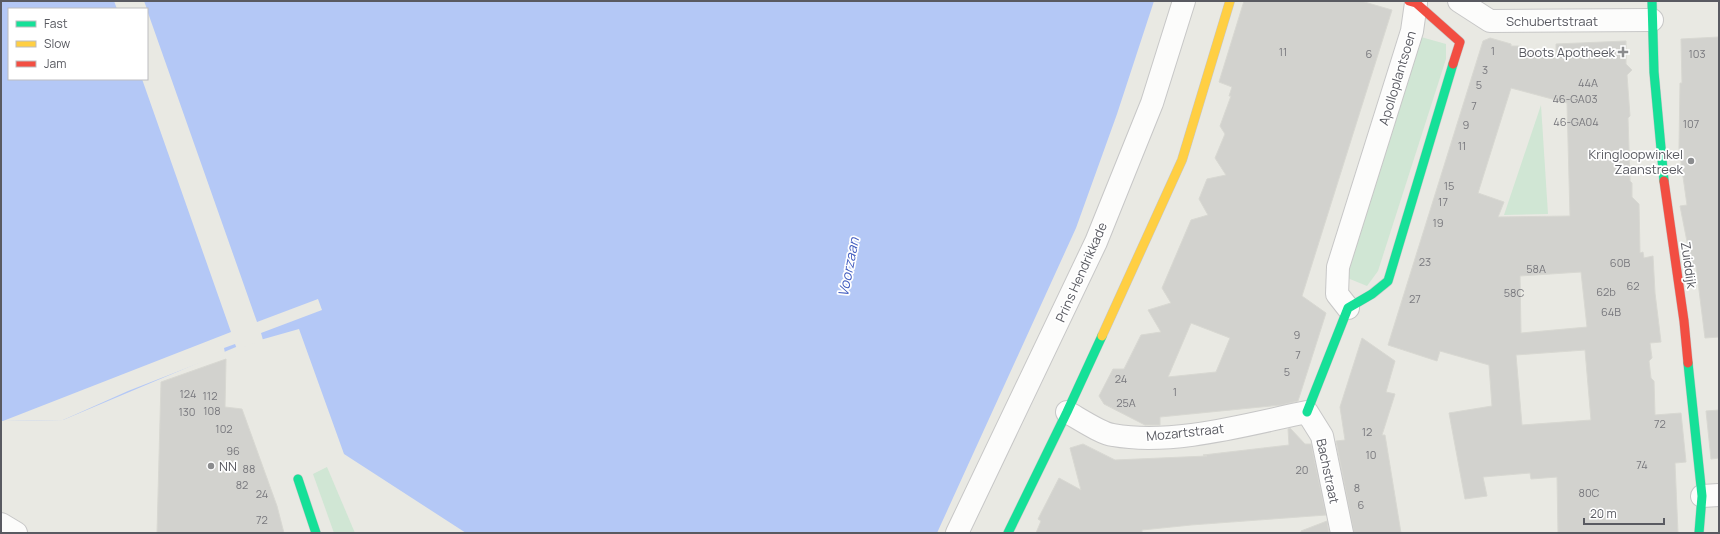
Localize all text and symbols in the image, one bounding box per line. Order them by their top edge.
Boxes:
legend [8,8,148,80]
street label: Schubertstraat [1506,12,1598,30]
text: Fast [44,15,68,32]
street label: Apolloplantsoen [1374,29,1420,127]
text: Slow [44,35,70,52]
house number: 1 [1491,43,1495,58]
place label: Boots Apotheek [1519,43,1616,61]
house number: 11 [1279,44,1287,59]
house number: 6 [1366,46,1373,61]
house number: 103 [1688,46,1706,61]
marker: Boots Apotheek [1618,47,1628,57]
text: Jam [44,55,66,72]
house number: 3 [1482,62,1488,77]
house number: 44A [1578,75,1598,90]
house number: 5 [1476,77,1482,92]
house number: 46-GA03 [1552,91,1598,106]
house number: 7 [1471,98,1477,113]
house number: 46-GA04 [1553,114,1599,129]
house number: 107 [1683,116,1699,131]
house number: 9 [1463,117,1470,132]
house number: 11 [1458,138,1466,153]
place label: Kringloopwinkel Zaanstreek [1589,145,1684,178]
marker: Kringloopwinkel Zaanstreek [1686,156,1696,166]
house number: 15 [1444,178,1454,193]
house number: 17 [1438,194,1448,209]
house number: 19 [1432,215,1444,230]
street label: Prins Hendrikkade [1051,219,1111,325]
water label: Voorzaan [833,235,863,298]
street label: Zuiddijk [1677,241,1701,290]
house number: 23 [1419,254,1431,269]
house number: 60B [1610,255,1630,270]
house number: 58A [1526,261,1546,276]
house number: 62 [1626,278,1640,293]
house number: 62b [1596,284,1616,299]
house number: 58C [1504,285,1524,300]
house number: 27 [1409,291,1421,306]
house number: 64B [1601,304,1621,319]
house number: 9 [1294,327,1301,342]
house number: 7 [1295,347,1301,362]
house number: 5 [1284,364,1290,379]
house number: 24 [1115,371,1127,386]
house number: 1 [1173,384,1177,399]
house number: 124 [180,386,196,401]
house number: 112 [203,388,217,403]
house number: 25A [1116,395,1136,410]
house number: 108 [203,403,221,418]
house number: 130 [178,404,196,419]
house number: 72 [1654,416,1666,431]
street label: Mozartstraat [1145,419,1225,445]
house number: 102 [215,421,233,436]
house number: 12 [1362,424,1372,439]
street label: Bachstraat [1312,437,1344,505]
house number: 96 [226,443,240,458]
house number: 10 [1365,447,1377,462]
place label: NN [219,457,237,475]
house number: 74 [1636,457,1648,472]
marker: NN [206,461,216,471]
house number: 88 [243,461,255,476]
house number: 20 [1296,462,1308,477]
house number: 82 [236,477,248,492]
house number: 8 [1354,480,1360,495]
house number: 80C [1579,485,1600,500]
house number: 24 [256,486,268,501]
house number: 6 [1358,497,1365,512]
scale bar [1584,500,1664,526]
text: 20 m [1590,505,1617,522]
house number: 72 [256,512,268,527]

